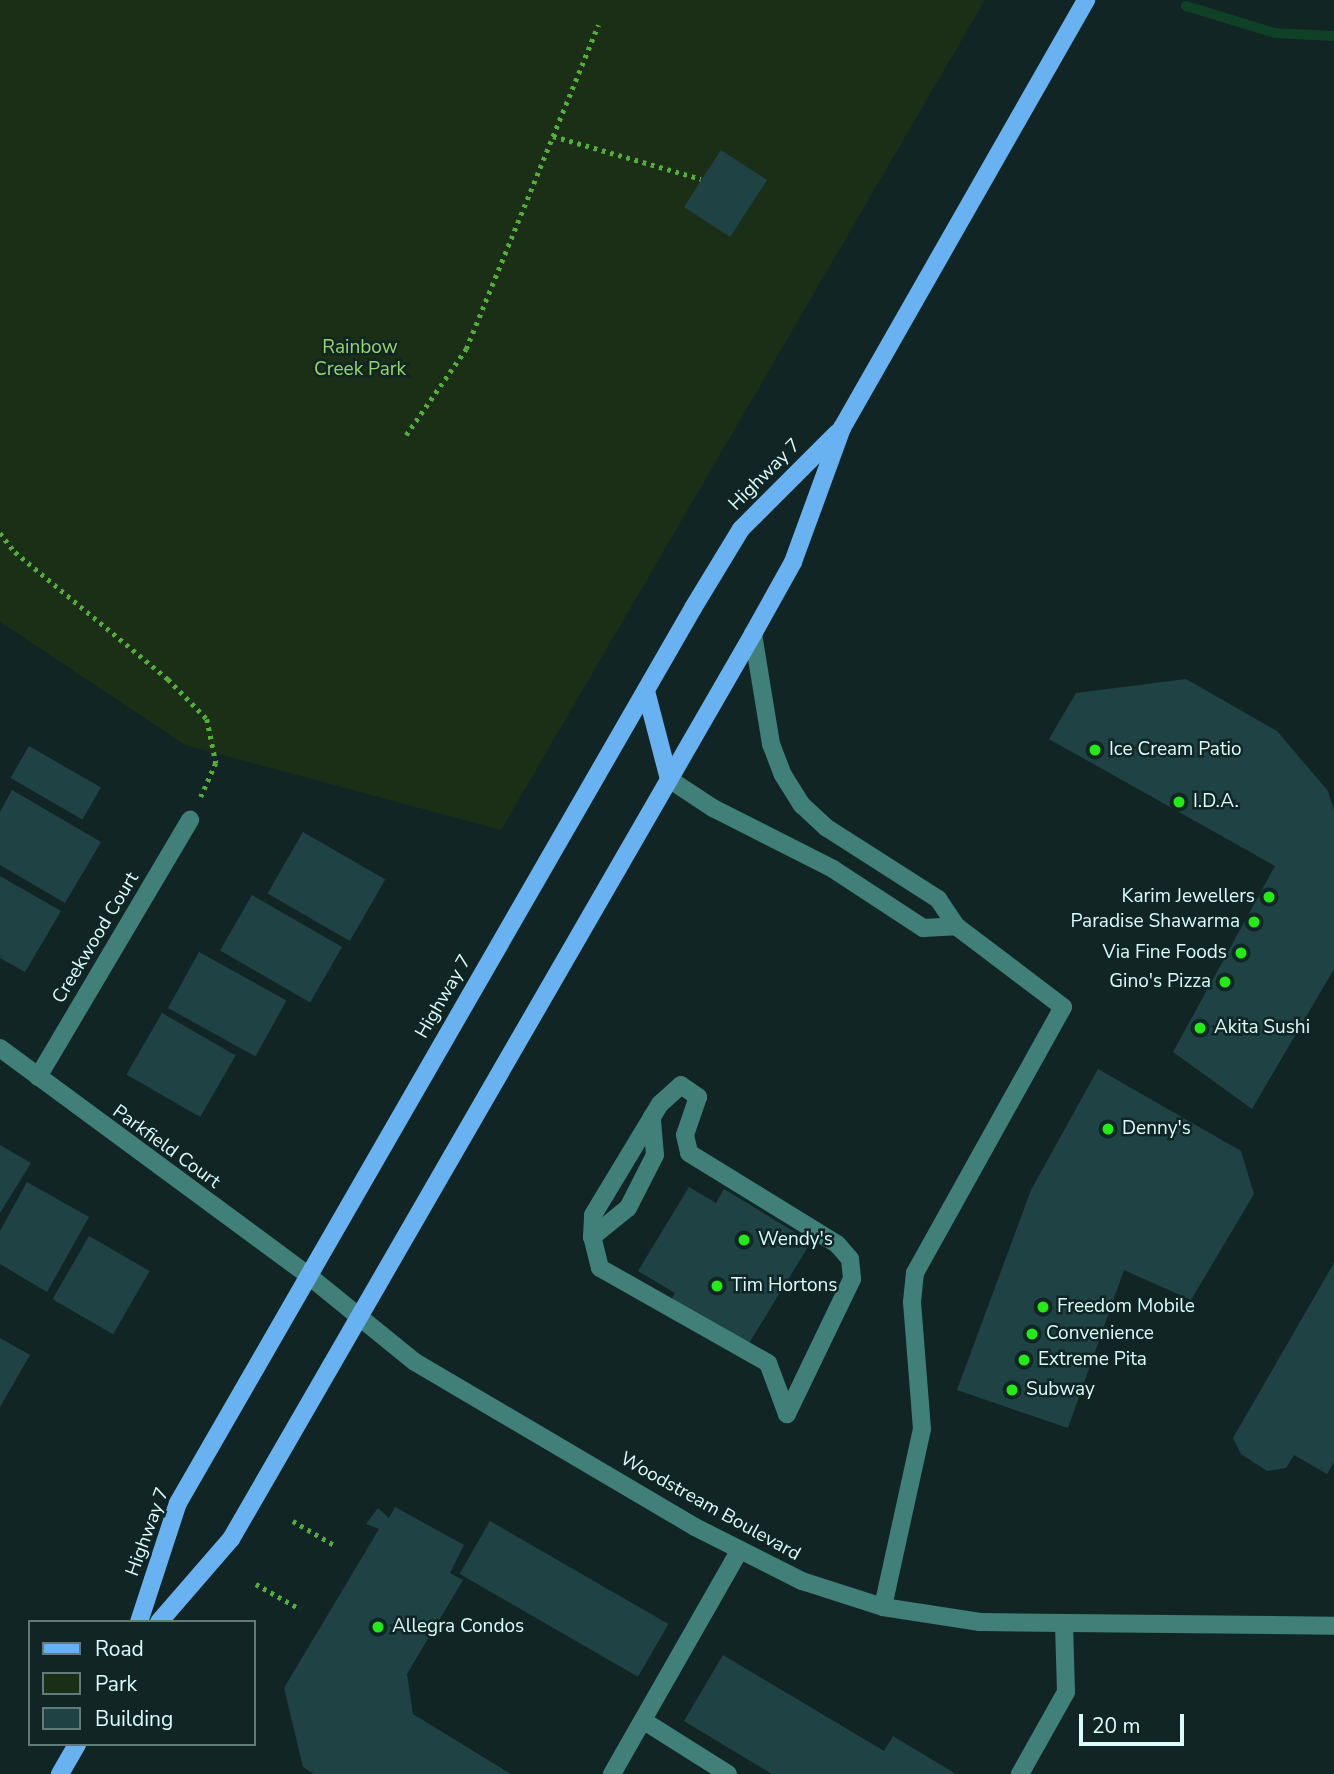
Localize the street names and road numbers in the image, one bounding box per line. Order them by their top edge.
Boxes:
street label: Highway 7 [724,434,806,516]
street label: Creekwood Court [48,868,144,1008]
street label: Highway 7 [411,951,477,1043]
street label: Parkfield Court [108,1100,224,1194]
street label: Woodstream Boulevard [616,1448,804,1566]
street label: Highway 7 [121,1485,175,1579]

